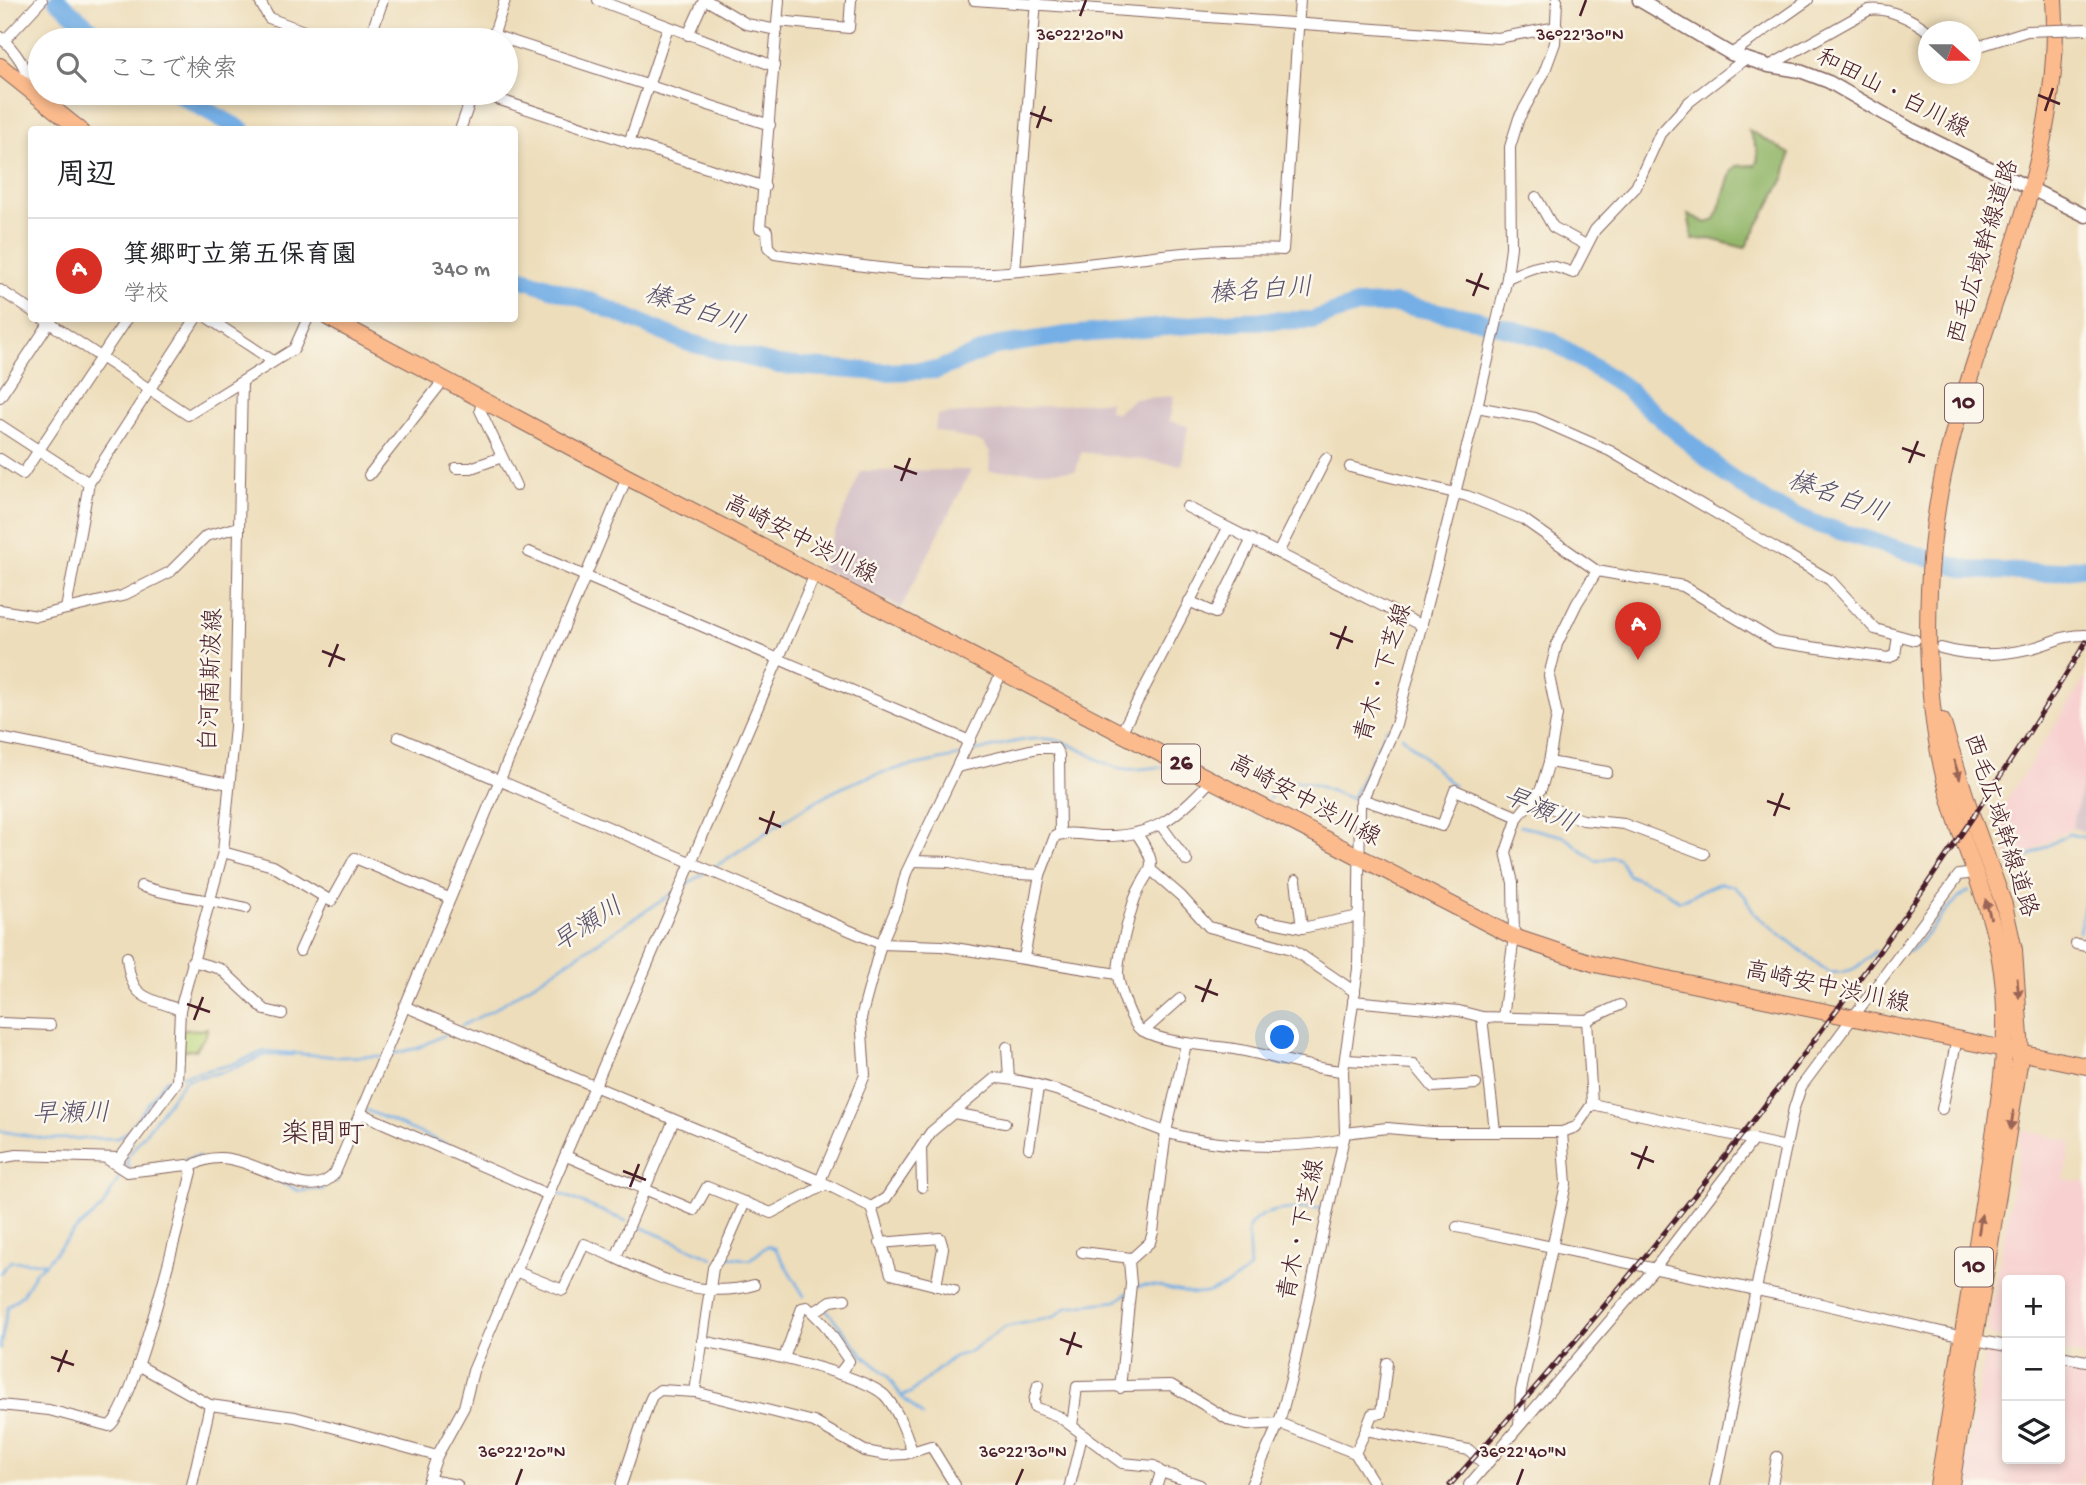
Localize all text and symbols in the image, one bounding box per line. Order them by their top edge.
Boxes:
north arrow [1918,21,1981,84]
text: 36°22'20"N [1035,26,1124,47]
text: 36°22'30"N [1535,26,1624,47]
search box [28,28,518,105]
street label: 和田山・白川線 [1811,43,1974,146]
icon: search [52,48,90,86]
text: ここで検索 [108,56,238,87]
street label: 西毛広域幹線道路 [1942,156,2027,348]
text: 周辺 [56,160,116,195]
text: 箕郷町立第五保育園 [123,242,357,273]
text: A [72,257,86,284]
text: 340 m [432,257,490,284]
water label: 榛名白川 [1208,272,1314,312]
water label: 榛名白川 [640,279,749,344]
text: 学校 [123,282,169,309]
road number: 10 [1945,384,1983,422]
water label: 榛名白川 [1783,465,1892,531]
street label: 高崎安中渋川線 [719,489,882,592]
street label: 青木・下芝線 [1349,600,1420,746]
pin: A [1615,602,1661,660]
street label: 白河南斯波線 [195,608,230,752]
street label: 西毛広域幹線道路 [1956,730,2043,922]
road number: 26 [1162,744,1200,784]
street label: 高崎安中渋川線 [1223,749,1385,854]
one-way arrow [1952,760,1962,781]
water label: 早瀬川 [1497,781,1581,842]
water label: 早瀬川 [547,892,630,961]
one-way arrow [1982,898,1993,920]
street label: 高崎安中渋川線 [1742,956,1912,1021]
one-way arrow [2012,978,2023,1000]
your location [1265,1020,1299,1054]
water label: 早瀬川 [32,1099,110,1132]
one-way arrow [2006,1109,2017,1131]
district label: 楽間町 [281,1119,365,1153]
street label: 青木・下芝線 [1273,1156,1332,1303]
one-way arrow [1975,1213,1986,1235]
road number: 10 [1955,1248,1993,1286]
map controls [2002,1275,2065,1464]
button: + [2002,1275,2065,1338]
button: − [2002,1338,2065,1401]
button: layers [2002,1401,2065,1464]
text: 36°22'20"N [477,1443,566,1464]
text: 36°22'30"N [978,1443,1067,1464]
text: 36°22'40"N [1479,1443,1566,1464]

